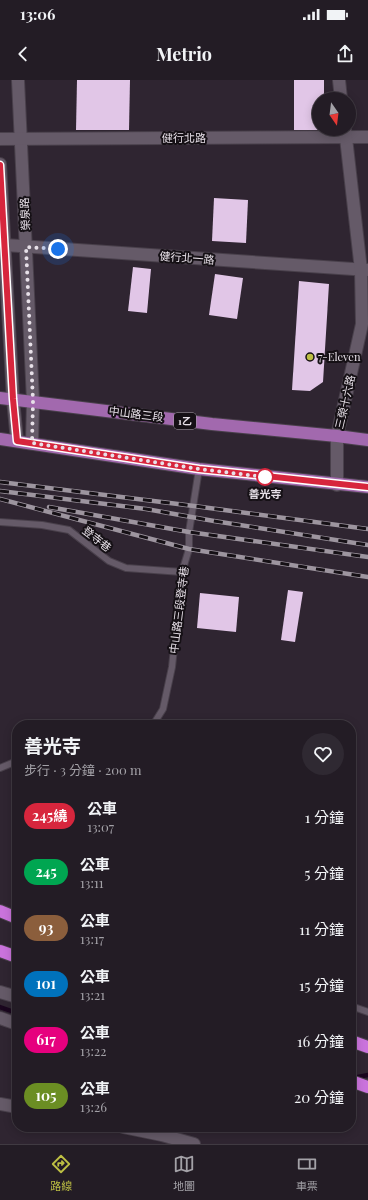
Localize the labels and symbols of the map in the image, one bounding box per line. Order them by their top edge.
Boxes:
north arrow [312,92,356,136]
street label: 健行北路 [162,130,206,145]
street label: 榮泉路 [16,197,33,231]
your location [48,239,68,259]
street label: 健行北一路 [159,248,215,267]
place label: 7-Eleven [318,349,361,364]
marker: 7-Eleven [305,352,315,362]
street label: 三榮十六路 [331,373,358,430]
street label: 中山路三段 [108,403,164,424]
road number: 1乙 [174,413,196,429]
marker: 善光寺 [256,468,274,486]
place label: 善光寺 [249,486,282,501]
street label: 登寺巷 [80,523,115,555]
street label: 中山路三段登寺巷 [166,565,191,655]

